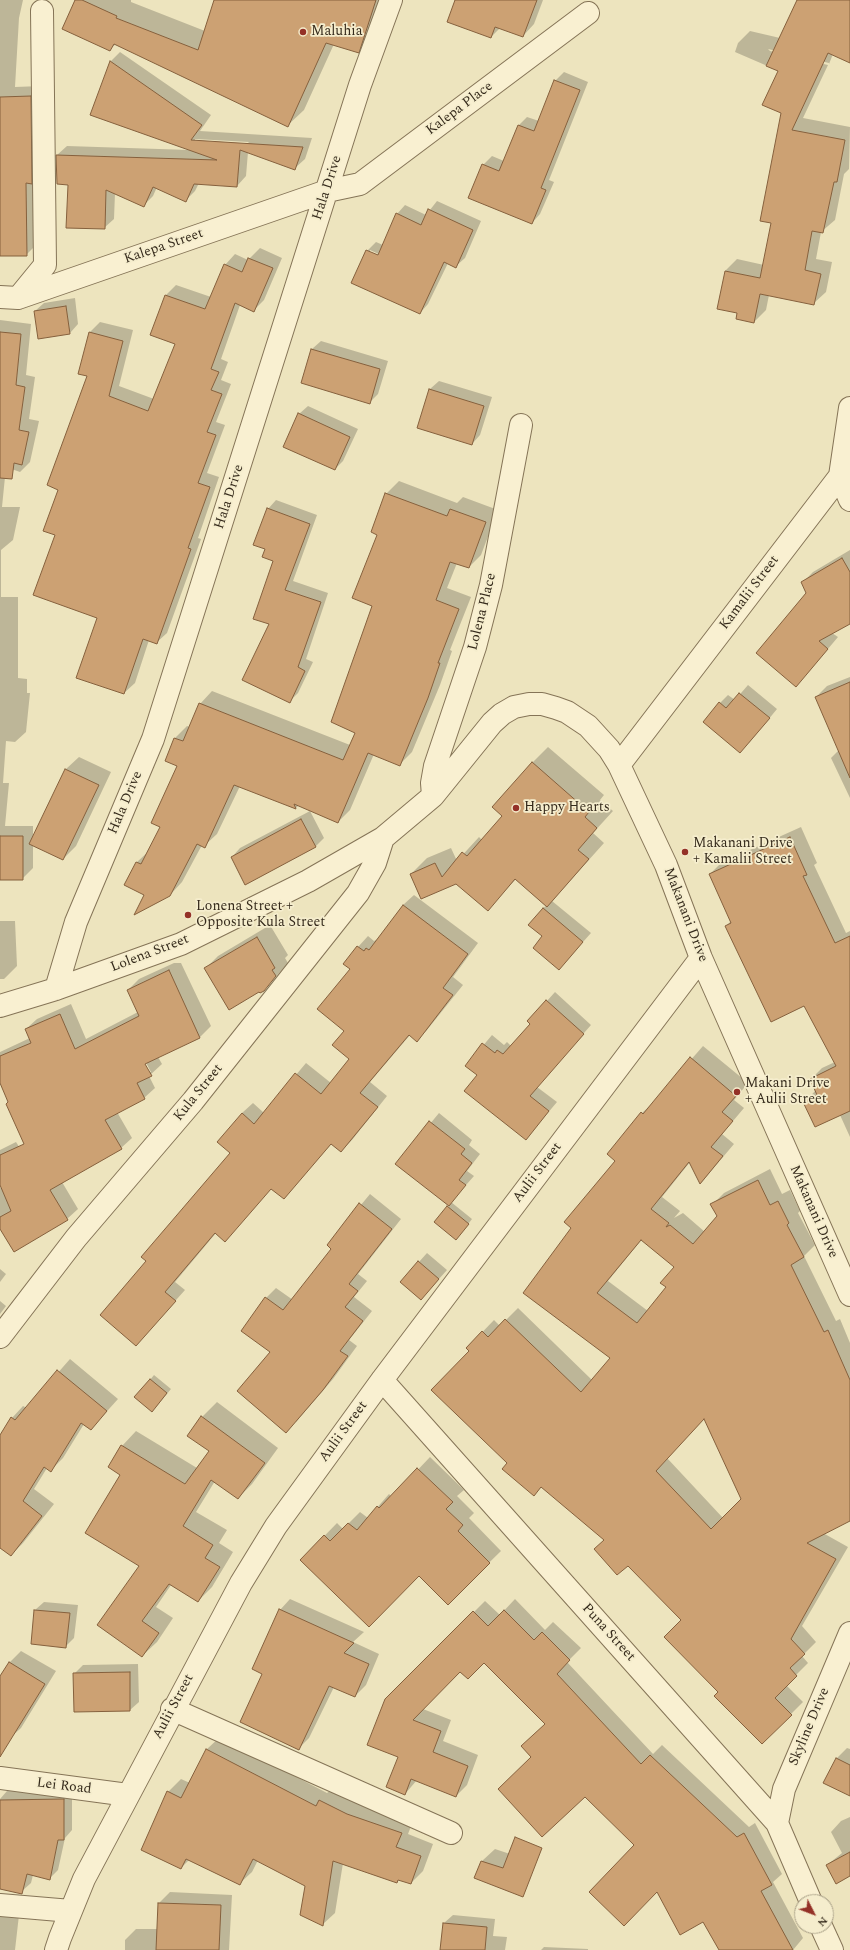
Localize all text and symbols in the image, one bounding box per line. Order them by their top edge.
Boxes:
place label: Maluhia [311,24,362,40]
marker: Maluhia [298,27,308,37]
street label: Kalepa Place [423,78,497,140]
street label: Hala Drive [310,154,346,222]
street label: Kalepa Street [122,226,206,268]
street label: Hala Drive [212,463,248,531]
street label: Kamalii Street [717,553,783,633]
street label: Lolena Place [465,572,501,652]
street label: Hala Drive [105,769,147,837]
place label: Happy Hearts [524,800,610,816]
marker: Happy Hearts [511,803,521,813]
place label: Makanani Drive + Kamalii Street [693,836,793,868]
marker: Makanani Drive + Kamalii Street [680,847,690,857]
street label: Makanani Drive [659,865,711,965]
place label: Lonena Street + Opposite Kula Street [196,899,325,932]
marker: Lonena Street + Opposite Kula Street [183,910,193,920]
street label: Lolena Street [108,931,192,977]
street label: Kula Street [171,1061,227,1125]
place label: Makani Drive + Aulii Street [745,1076,830,1108]
marker: Makani Drive + Aulii Street [732,1087,742,1097]
street label: Aulii Street [510,1140,566,1206]
street label: Makanani Drive [785,1163,841,1261]
street label: Aulii Street [316,1398,372,1466]
street label: Puna Street [578,1601,638,1665]
street label: Aulii Street [150,1672,198,1742]
street label: Skyline Drive [786,1685,834,1769]
street label: Lei Road [36,1775,92,1799]
north arrow [794,1894,834,1934]
text: N [813,1913,832,1931]

